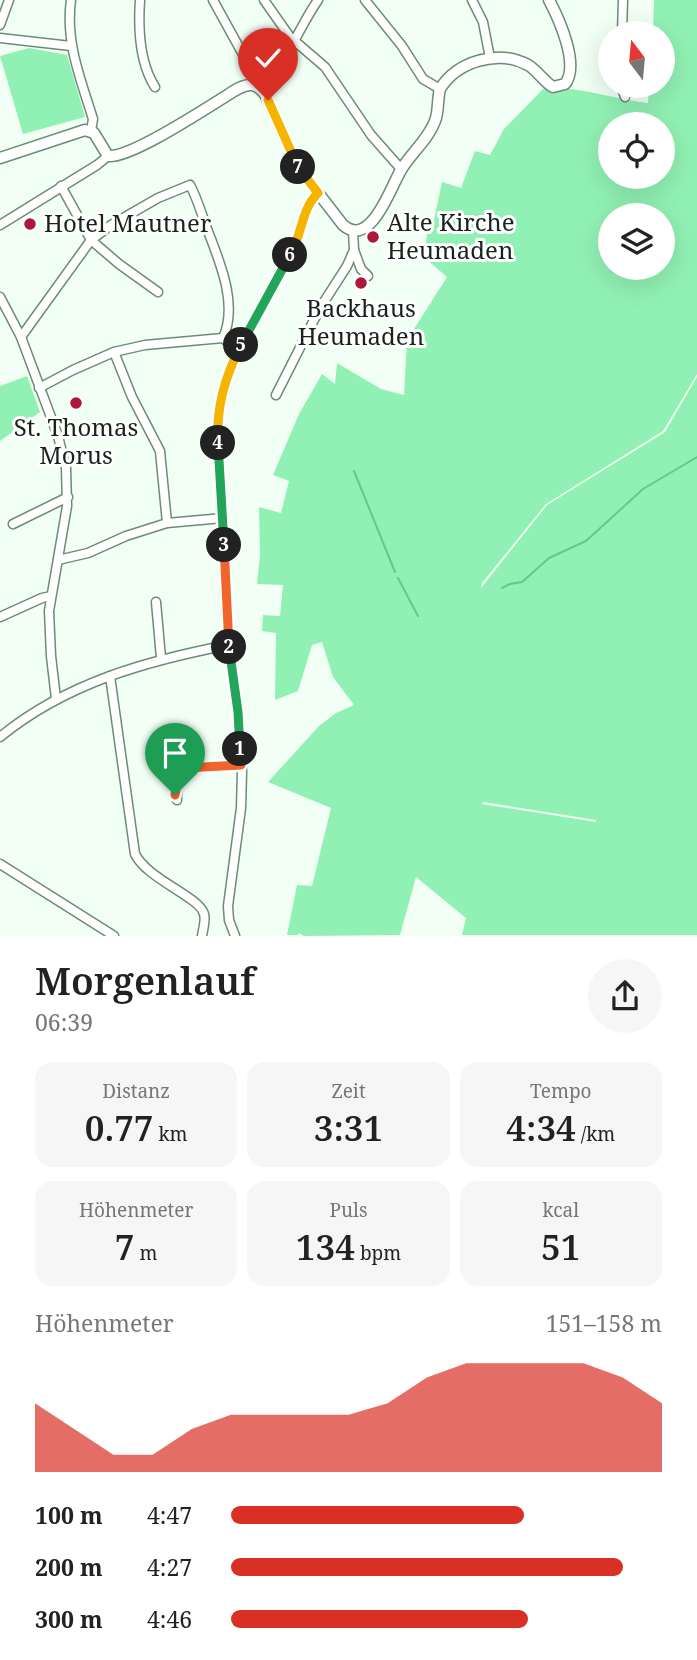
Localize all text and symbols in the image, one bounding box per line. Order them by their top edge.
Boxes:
north arrow [598,21,676,98]
map controls [598,21,675,280]
pin [238,28,298,100]
icon: check [249,39,287,77]
button: locate [598,112,675,189]
pin: 7 [280,150,316,184]
text: 7 [292,153,303,179]
button: layers [598,203,675,280]
place label: Alte Kirche Heumaden [387,205,515,266]
place label: Hotel Mautner [44,206,211,239]
marker: Hotel Mautner [22,216,38,232]
marker: Alte Kirche Heumaden [365,229,381,245]
pin: 6 [272,238,308,272]
text: 6 [284,241,295,267]
marker: Backhaus Heumaden [353,275,369,291]
place label: Backhaus Heumaden [298,291,424,352]
pin: 5 [224,328,258,362]
text: 5 [235,331,246,357]
marker: St. Thomas Morus [68,395,84,411]
place label: St. Thomas Morus [14,410,138,471]
pin: 4 [200,426,235,460]
text: 4 [212,429,223,455]
pin: 3 [206,528,242,562]
text: 3 [218,531,229,557]
pin: 2 [212,630,246,664]
text: 2 [223,633,234,659]
pin [145,723,205,795]
pin: 1 [222,732,258,766]
icon: arrive [156,734,194,772]
text: 1 [234,735,245,761]
text: Morgenlauf [35,954,255,1006]
button: share [588,959,662,1033]
text: 06:39 [35,1006,93,1038]
text: Distanz [102,1078,170,1104]
text: Zeit [331,1078,366,1104]
text: Tempo [530,1078,592,1104]
text: 0.77 [85,1104,154,1151]
text: 3:31 [314,1104,383,1151]
text: 4:34 [506,1104,576,1151]
text: km [154,1121,188,1147]
text: /km [576,1121,615,1147]
text: Höhenmeter [79,1197,193,1223]
text: Puls [329,1197,368,1223]
text: kcal [542,1197,579,1223]
text: 7 [115,1223,135,1270]
text: 134 [296,1223,355,1270]
text: 51 [541,1223,581,1270]
text: m [135,1240,157,1266]
text: bpm [355,1240,401,1266]
text: Höhenmeter [35,1307,174,1339]
text: 151–158 m [546,1307,662,1339]
text: 100 m [35,1499,103,1531]
text: 4:47 [147,1499,192,1531]
text: 200 m [35,1551,103,1583]
text: 4:27 [147,1551,192,1583]
text: 300 m [35,1603,103,1635]
text: 4:46 [147,1603,192,1635]

